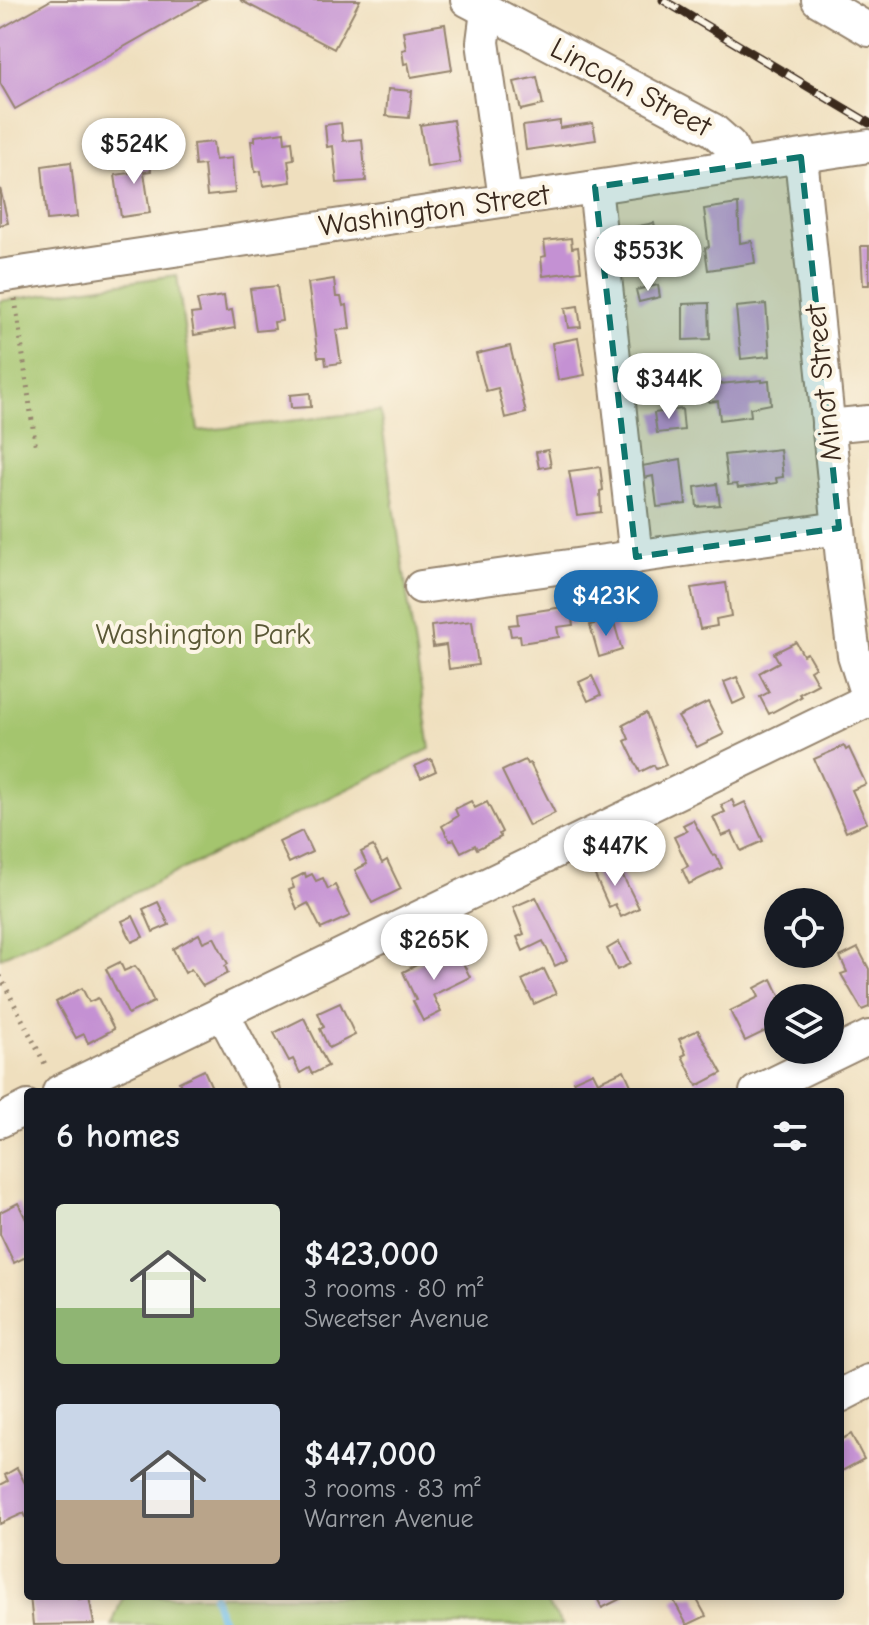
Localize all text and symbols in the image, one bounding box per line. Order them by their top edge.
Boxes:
street label: Lincoln Street [544,30,718,145]
pin: $524K [78,118,190,186]
text: $524K [100,129,168,159]
street label: Washington Street [316,177,553,244]
pin: $553K [592,225,704,293]
text: $553K [613,236,683,266]
street label: Minot Street [798,301,849,463]
pin: $344K [613,353,725,421]
text: $344K [635,364,703,394]
pin: $423K [550,570,662,638]
text: $423K [572,581,640,611]
park label: Washington Park [96,617,311,652]
pin: $447K [559,820,671,888]
text: $447K [582,831,648,861]
map controls [764,888,844,1064]
button: locate [764,888,844,968]
pin: $265K [378,914,490,982]
text: $265K [399,925,469,955]
button: layers [764,984,844,1064]
icon: filters [768,1114,812,1158]
text: 6 homes [56,1116,180,1156]
text: $423,000 [304,1234,439,1274]
icon: home [120,1236,216,1332]
text: 3 rooms · 80 m² [304,1274,483,1304]
text: Sweetser Avenue [304,1304,489,1334]
text: $447,000 [304,1434,437,1474]
icon: home [120,1436,216,1532]
text: 3 rooms · 83 m² [304,1474,481,1504]
text: Warren Avenue [304,1504,474,1534]

